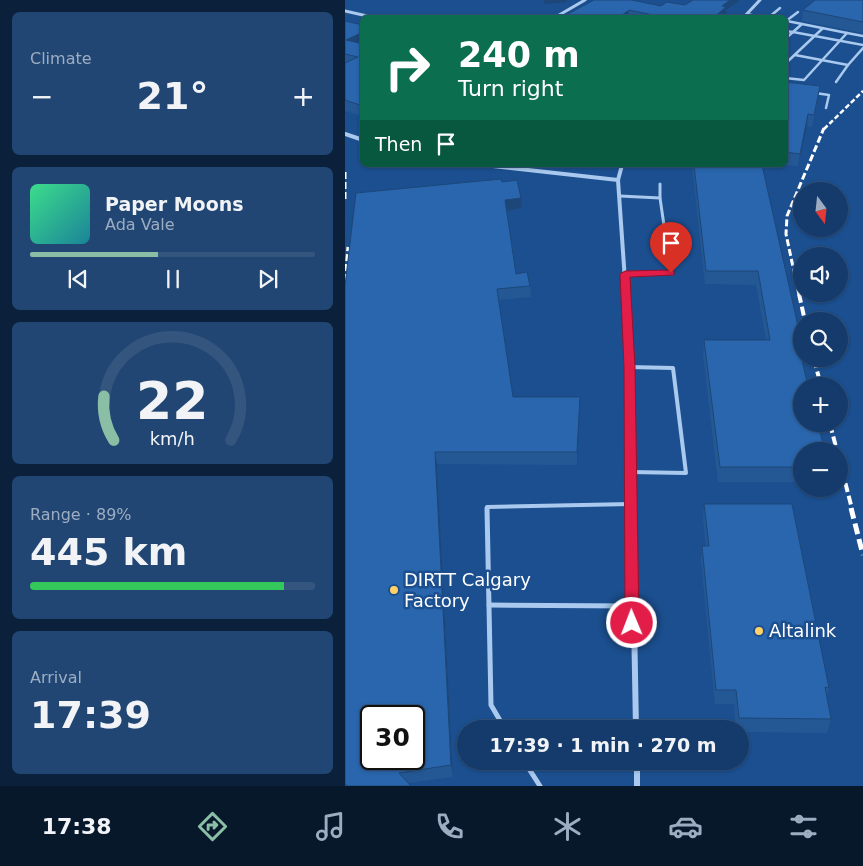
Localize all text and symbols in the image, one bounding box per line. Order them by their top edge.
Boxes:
icon: right [375,35,440,100]
text: 240 m [458,35,580,75]
text: Climate [30,49,92,68]
text: 21° [137,74,208,118]
text: Turn right [458,76,563,101]
text: − [30,80,53,113]
text: + [292,80,315,113]
icon: arrive [432,130,460,158]
text: Then [375,133,422,155]
north arrow [793,182,847,238]
map controls [793,182,848,497]
text: Paper Moons [105,193,244,215]
text: Ada Vale [105,215,175,234]
pin [650,222,692,273]
icon: arrive [657,229,685,257]
button: sound [793,247,848,302]
icon: previous [64,265,92,293]
icon: pause [159,265,187,293]
icon: next [254,265,282,293]
button: search [793,312,848,367]
text: 22 [136,371,209,431]
button: + [793,377,848,432]
text: km/h [150,428,195,449]
button: − [793,442,848,497]
text: Range · 89% [30,505,132,524]
text: 445 km [30,530,187,574]
place label: DIRTT Calgary Factory [404,569,531,611]
marker: DIRTT Calgary Factory [388,584,400,596]
position arrow [605,596,657,648]
place label: Altalink [769,620,837,641]
marker: Altalink [753,625,765,637]
text: Arrival [30,668,82,687]
text: 17:39 [30,693,151,737]
speed limit sign: 30 [360,705,425,770]
text: 17:39 · 1 min · 270 m [489,734,717,756]
icon: directions [195,809,230,844]
icon: music [313,809,348,844]
icon: phone [432,809,467,844]
icon: climate [550,809,585,844]
icon: car [668,809,703,844]
icon: filters [786,809,821,844]
text: 17:38 [42,814,112,839]

